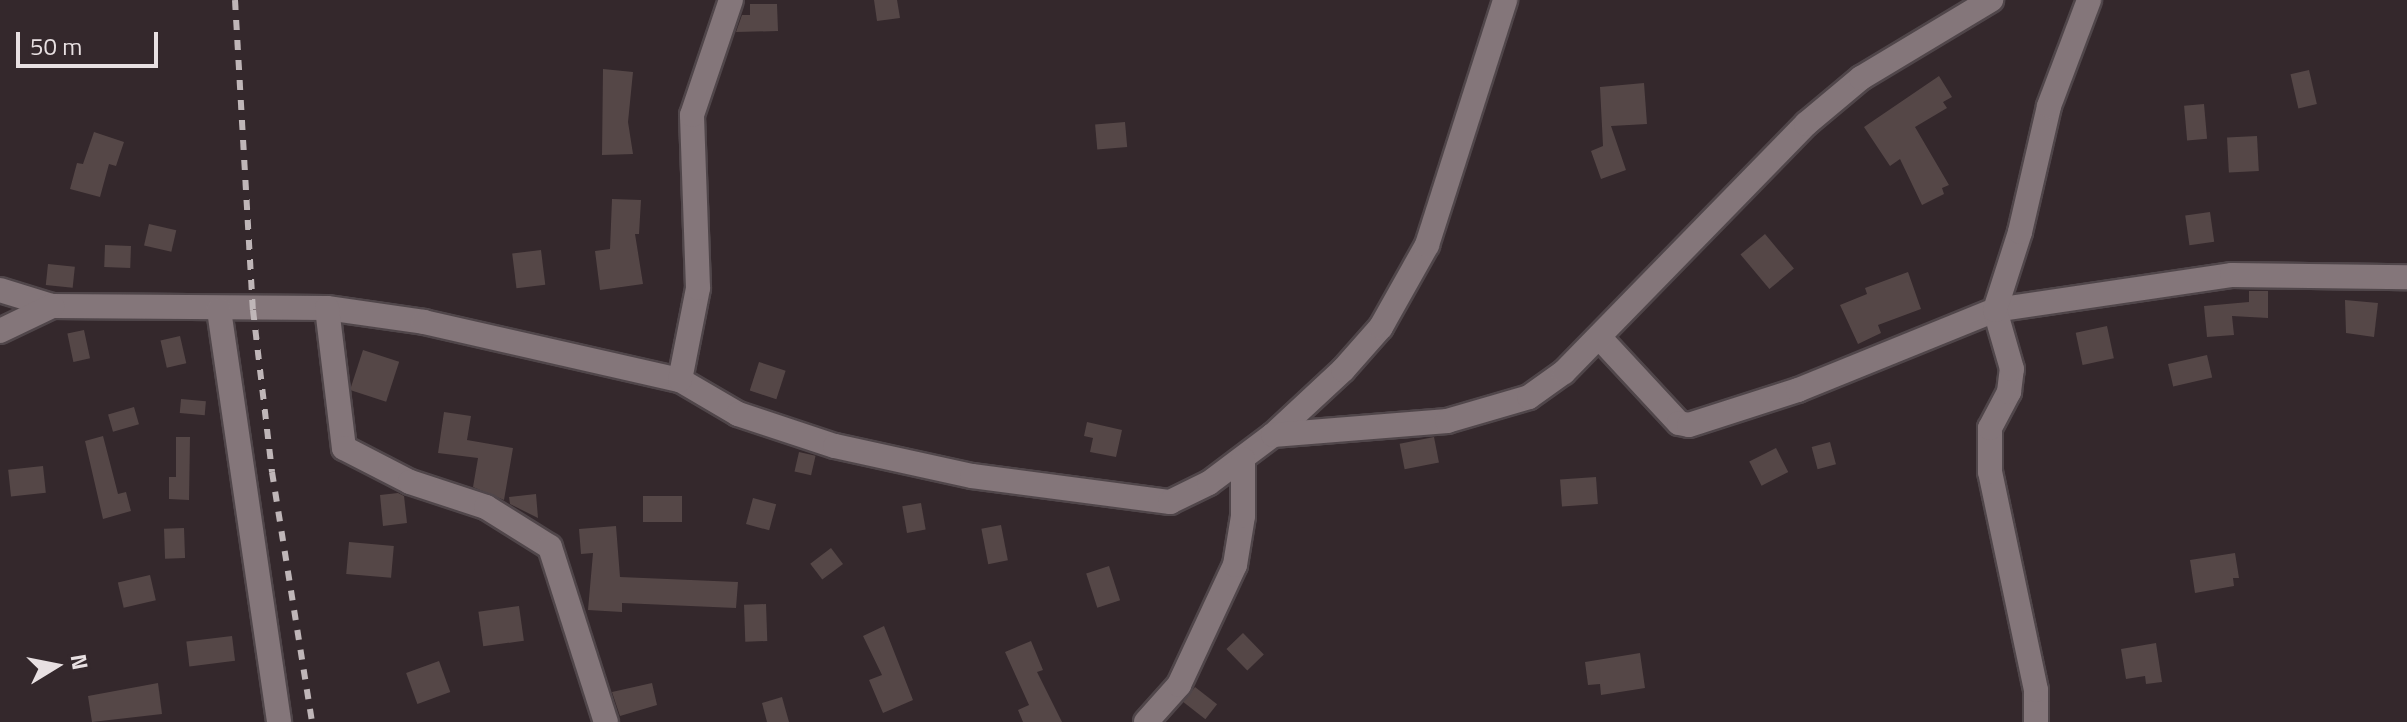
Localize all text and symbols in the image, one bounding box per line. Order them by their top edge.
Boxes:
scale bar [20,16,162,66]
text: 50 m [30,28,82,64]
north arrow [16,626,96,706]
text: N [62,651,98,672]

